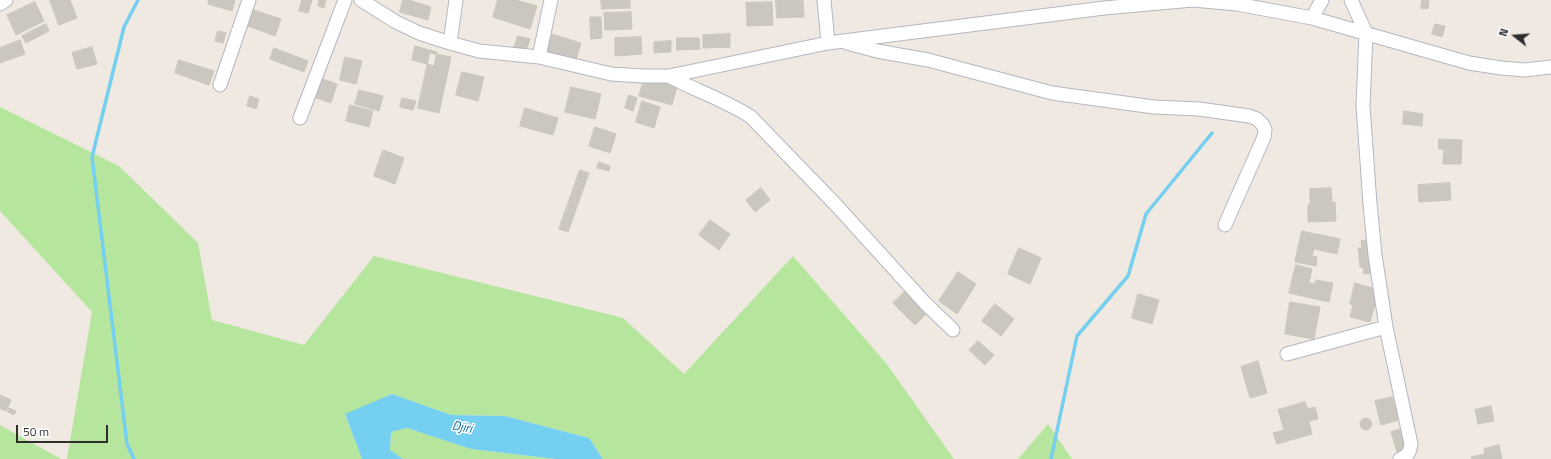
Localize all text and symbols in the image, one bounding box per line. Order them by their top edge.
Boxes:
north arrow [1495,16,1535,56]
text: N [1495,27,1512,38]
scale bar [18,417,110,443]
water label: Djiri [451,418,473,438]
text: 50 m [23,422,49,441]

